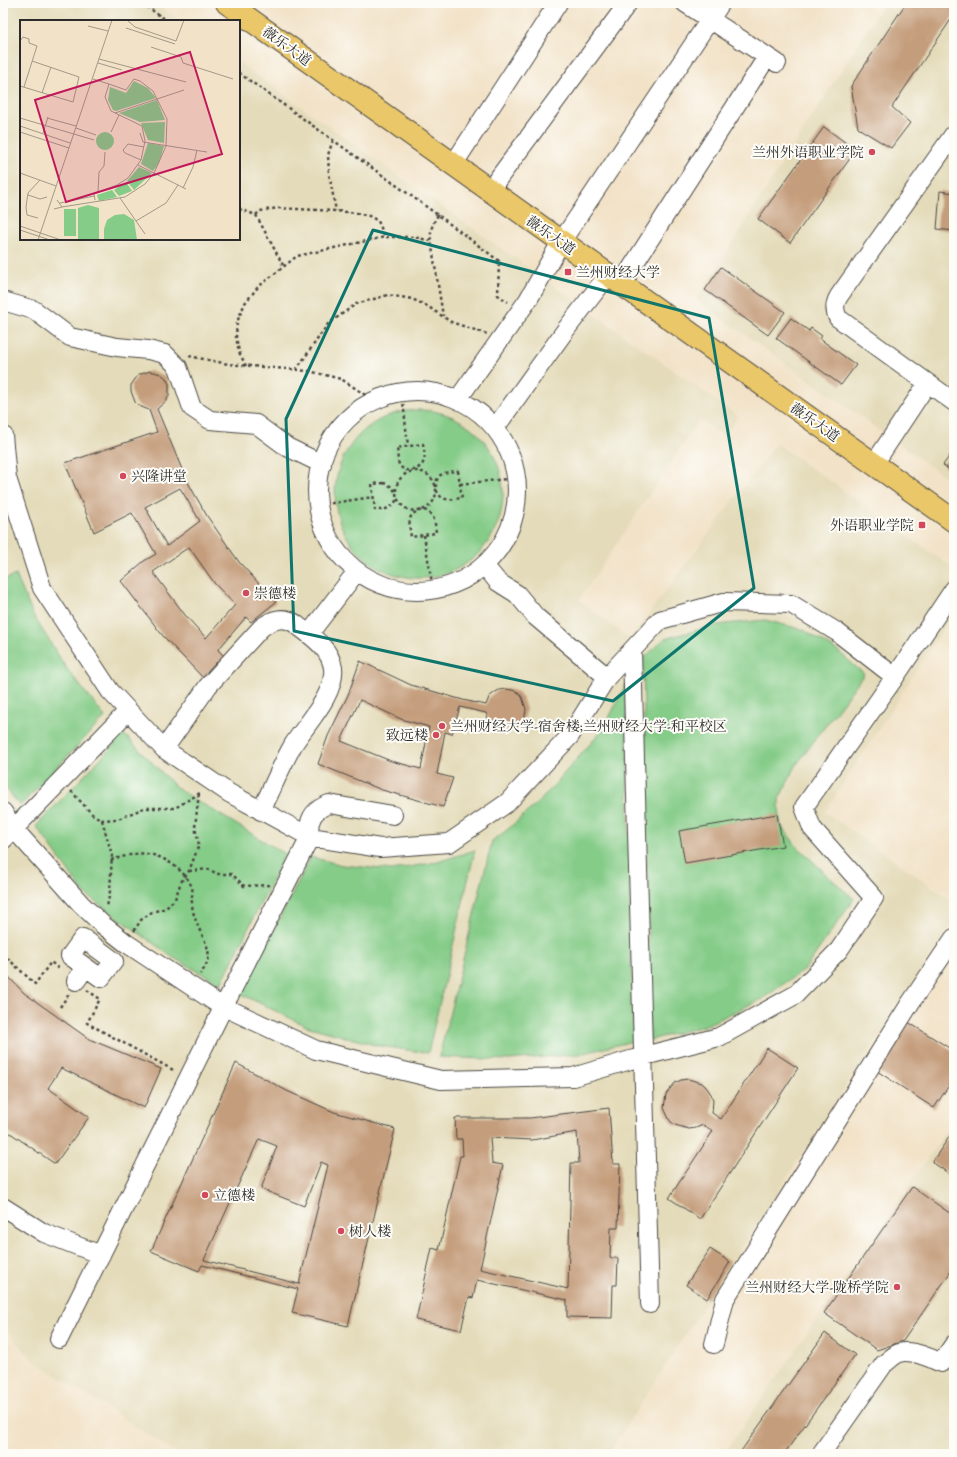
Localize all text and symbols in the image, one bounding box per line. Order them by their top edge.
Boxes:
inset map [20,20,240,240]
street label: 薇乐大道 [259,22,315,70]
place label: 兰州外语职业学院 [752,143,864,161]
marker: 兰州外语职业学院 [867,147,877,157]
street label: 薇乐大道 [523,212,579,258]
place label: 兰州财经大学 [576,263,660,281]
marker: 兰州财经大学 [563,267,573,277]
street label: 薇乐大道 [787,399,843,445]
place label: 兴隆讲堂 [131,467,187,485]
marker: 兴隆讲堂 [118,471,128,481]
place label: 外语职业学院 [830,516,914,534]
marker: 外语职业学院 [917,520,927,530]
place label: 崇德楼 [254,584,296,602]
marker: 崇德楼 [241,588,251,598]
place label: 兰州财经大学-宿舍楼;兰州财经大学-和平校区 [450,717,727,735]
marker: 兰州财经大学-宿舍楼;兰州财经大学-和平校区 [437,721,447,731]
place label: 致远楼 [386,726,428,744]
marker: 致远楼 [431,730,441,740]
place label: 立德楼 [213,1186,255,1204]
marker: 立德楼 [200,1190,210,1200]
place label: 树人楼 [349,1222,391,1240]
marker: 树人楼 [336,1226,346,1236]
place label: 兰州财经大学-陇桥学院 [745,1278,889,1296]
marker: 兰州财经大学-陇桥学院 [892,1282,902,1292]

